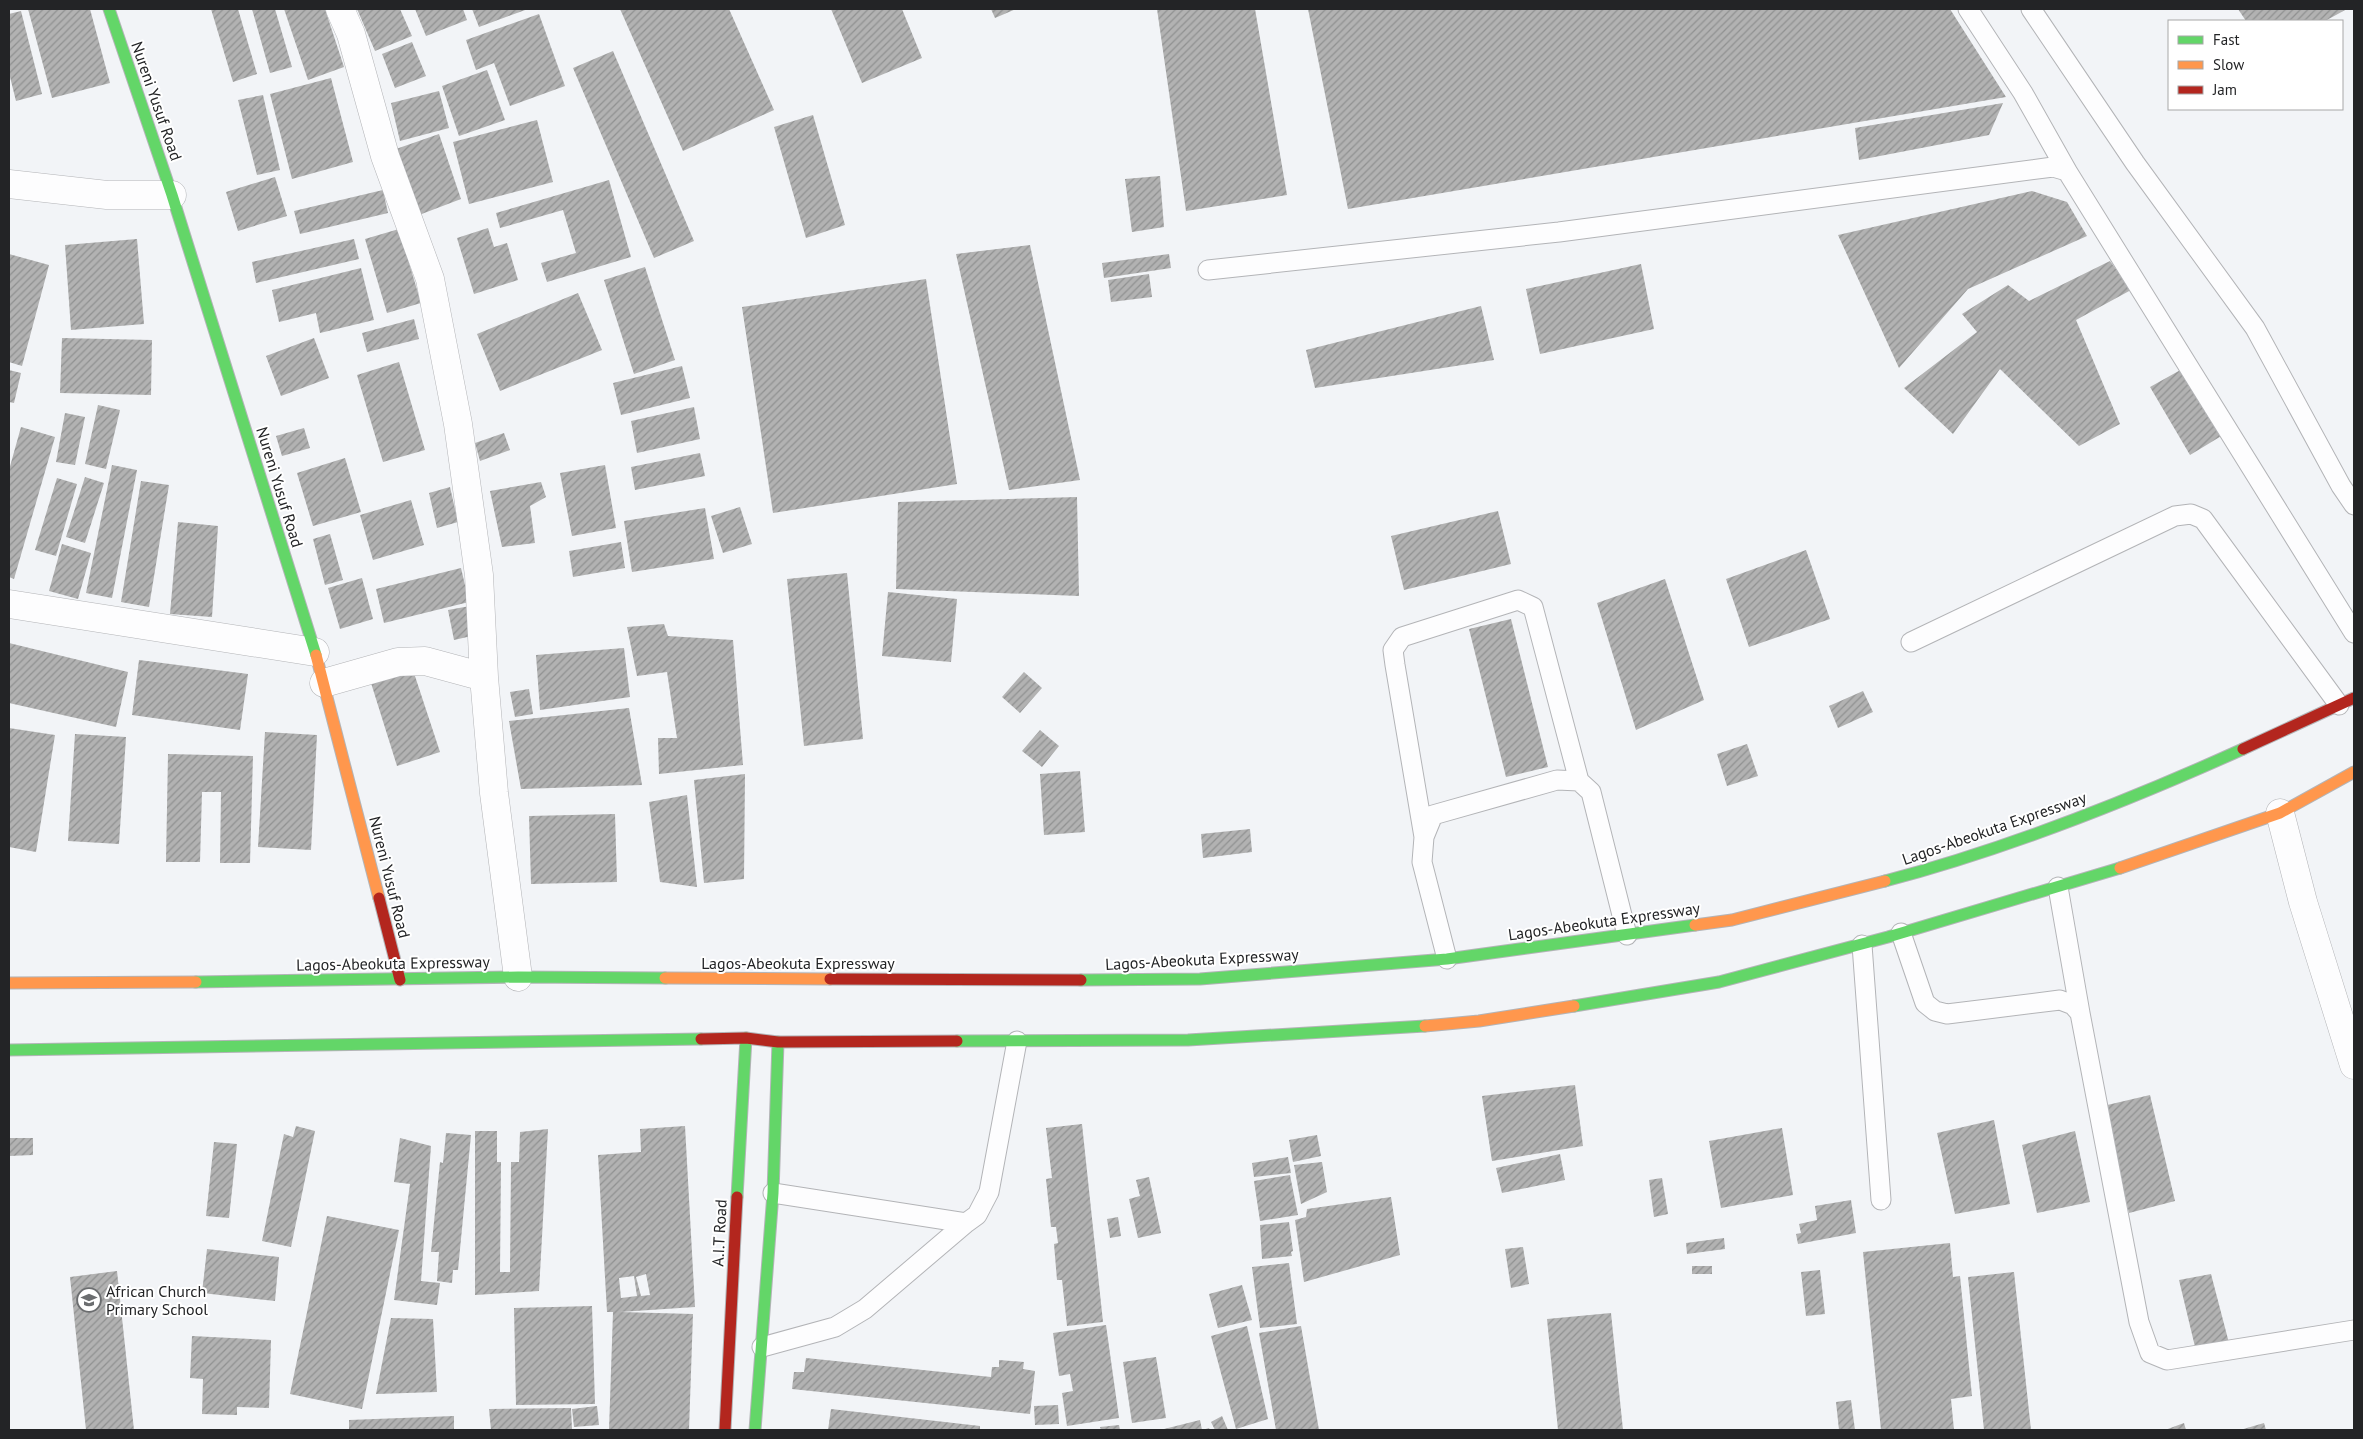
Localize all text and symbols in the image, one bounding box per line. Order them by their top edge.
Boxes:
legend [2168,20,2343,110]
text: Fast [2213,30,2240,49]
street label: Nureni Yusuf Road [127,39,187,163]
text: Slow [2213,55,2244,74]
text: Jam [2212,80,2237,99]
street label: Nureni Yusuf Road [252,424,308,550]
street label: Lagos-Abeokuta Expressway [1899,787,2089,869]
street label: Nureni Yusuf Road [365,814,415,940]
street label: Lagos-Abeokuta Expressway [1507,898,1702,944]
street label: Lagos-Abeokuta Expressway [1105,944,1300,974]
street label: Lagos-Abeokuta Expressway [296,951,491,975]
street label: Lagos-Abeokuta Expressway [701,953,895,973]
street label: A.I.T Road [707,1199,731,1267]
place label: African Church Primary School [106,1281,208,1319]
school or university icon: African Church Primary School [76,1287,102,1313]

